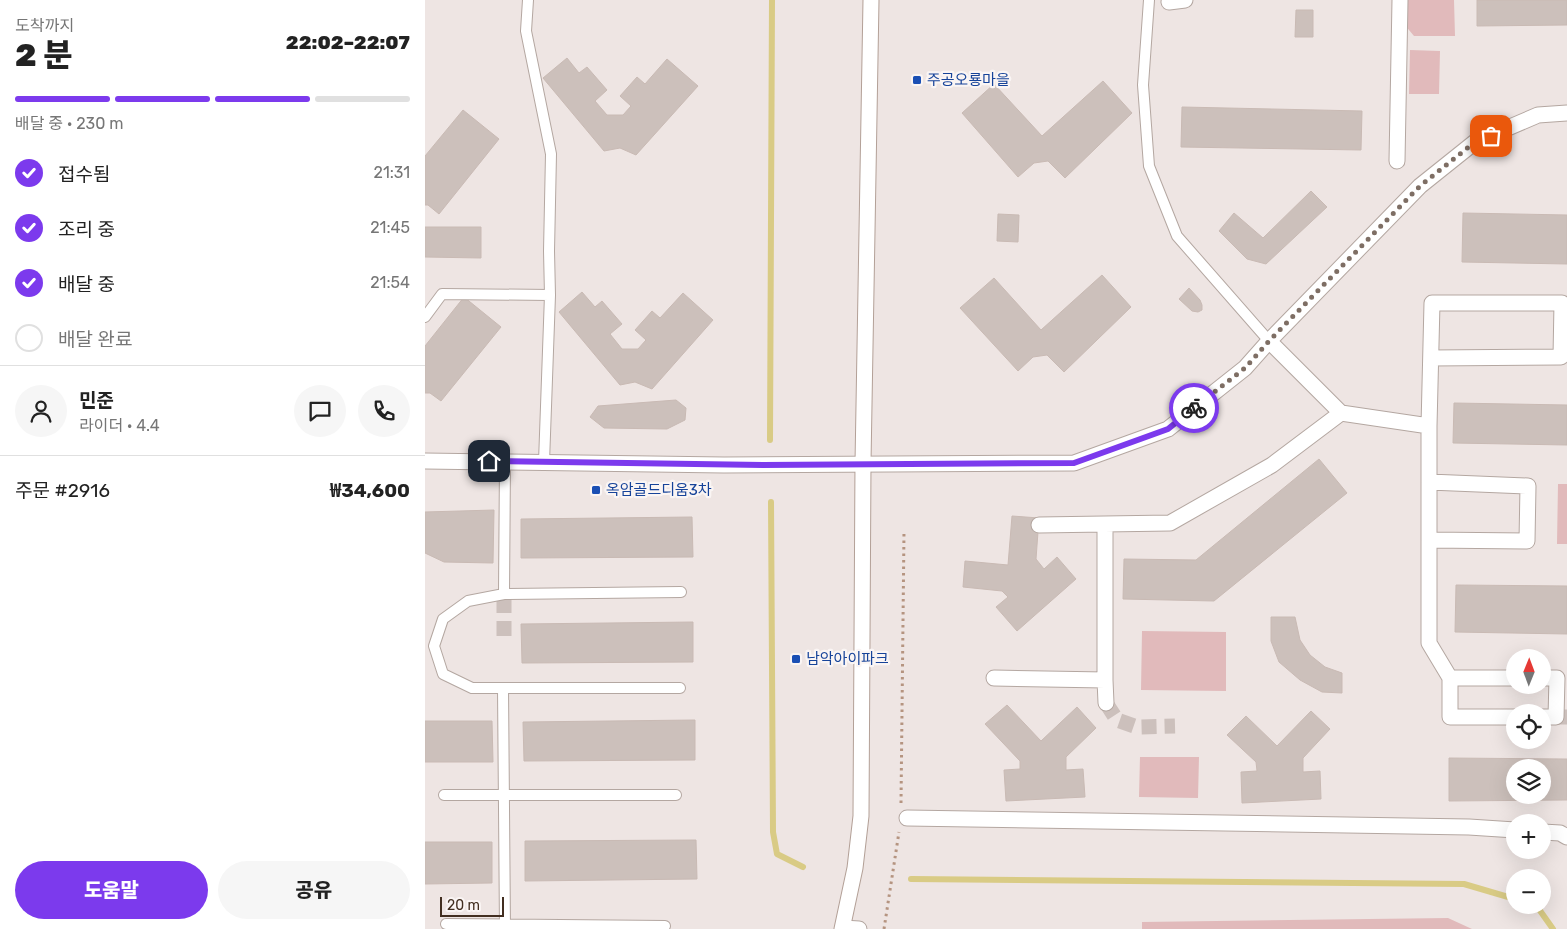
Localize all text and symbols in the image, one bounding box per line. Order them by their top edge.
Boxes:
text: 도착까지 [15,16,74,35]
text: 22:02–22:07 [286,31,410,54]
text: 2 분 [15,36,73,74]
place label: 주공오룡마을 [927,71,1010,89]
marker: 주공오룡마을 [911,74,923,86]
text: 배달 중 · 230 m [15,114,124,133]
pin [1470,115,1512,157]
icon: bag [1477,122,1505,150]
icon: check [15,159,43,187]
text: 접수됨 [58,163,110,186]
text: 21:31 [373,163,410,182]
icon: check [15,214,43,242]
text: 조리 중 [58,218,115,241]
text: 21:45 [370,218,410,237]
icon: check [15,269,43,297]
text: 배달 중 [58,273,115,296]
text: 21:54 [370,273,410,292]
text: 배달 완료 [58,328,133,351]
courier [1169,383,1219,433]
button: person [15,385,67,437]
button: chat [294,385,346,437]
button: phone [358,385,410,437]
text: 민준 [79,389,114,412]
icon: bike [1180,394,1208,422]
text: 라이더 · 4.4 [79,416,160,435]
pin [468,440,510,482]
icon: home [475,447,503,475]
text: 주문 #2916 [15,479,110,502]
text: ₩34,600 [330,479,410,502]
place label: 옥암골드디움3차 [606,481,712,499]
marker: 옥암골드디움3차 [590,484,602,496]
north arrow [1506,649,1551,694]
map controls [1506,649,1551,914]
place label: 남악아이파크 [806,650,889,668]
marker: 남악아이파크 [790,653,802,665]
button: locate [1506,704,1551,749]
button: layers [1506,759,1551,804]
button: + [1506,814,1551,859]
button: 도움말 [15,861,208,919]
button: 공유 [218,861,410,919]
button: − [1506,869,1551,914]
scale bar [440,894,504,917]
text: 20 m [447,897,480,914]

